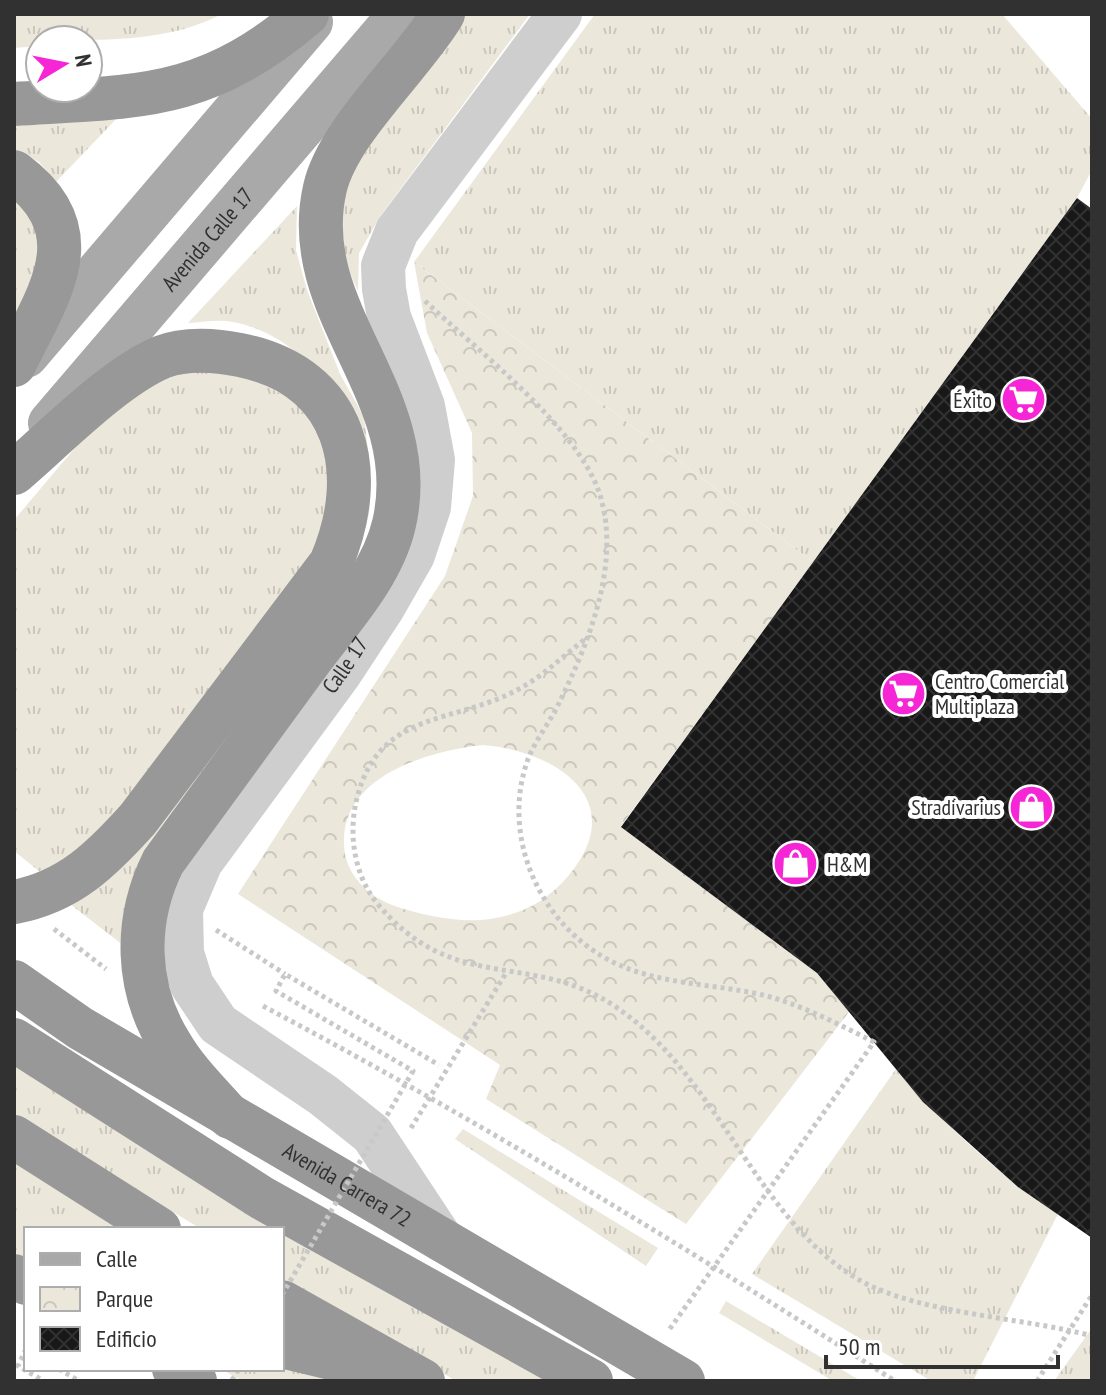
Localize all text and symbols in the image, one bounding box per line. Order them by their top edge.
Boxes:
north arrow [24,24,104,104]
text: N [69,52,99,69]
street label: Avenida Calle 17 [155,182,259,297]
supermarket icon: Éxito [999,376,1047,424]
place label: Éxito [953,386,992,414]
street label: Calle 17 [316,631,374,699]
place label: Centro Comercial Multiplaza [935,667,1065,720]
supermarket icon: Centro Comercial Multiplaza [880,670,928,718]
shop icon: Stradivarius [1008,783,1056,831]
place label: Stradivarius [911,793,1001,821]
shop icon: H&M [772,840,820,888]
place label: H&M [827,850,867,878]
street label: Avenida Carrera 72 [278,1136,416,1233]
legend [24,1227,284,1371]
text: Calle [96,1243,137,1274]
text: Parque [96,1283,153,1314]
scale bar [826,1319,1058,1369]
text: Edificio [96,1323,157,1354]
text: 50 m [838,1331,880,1362]

